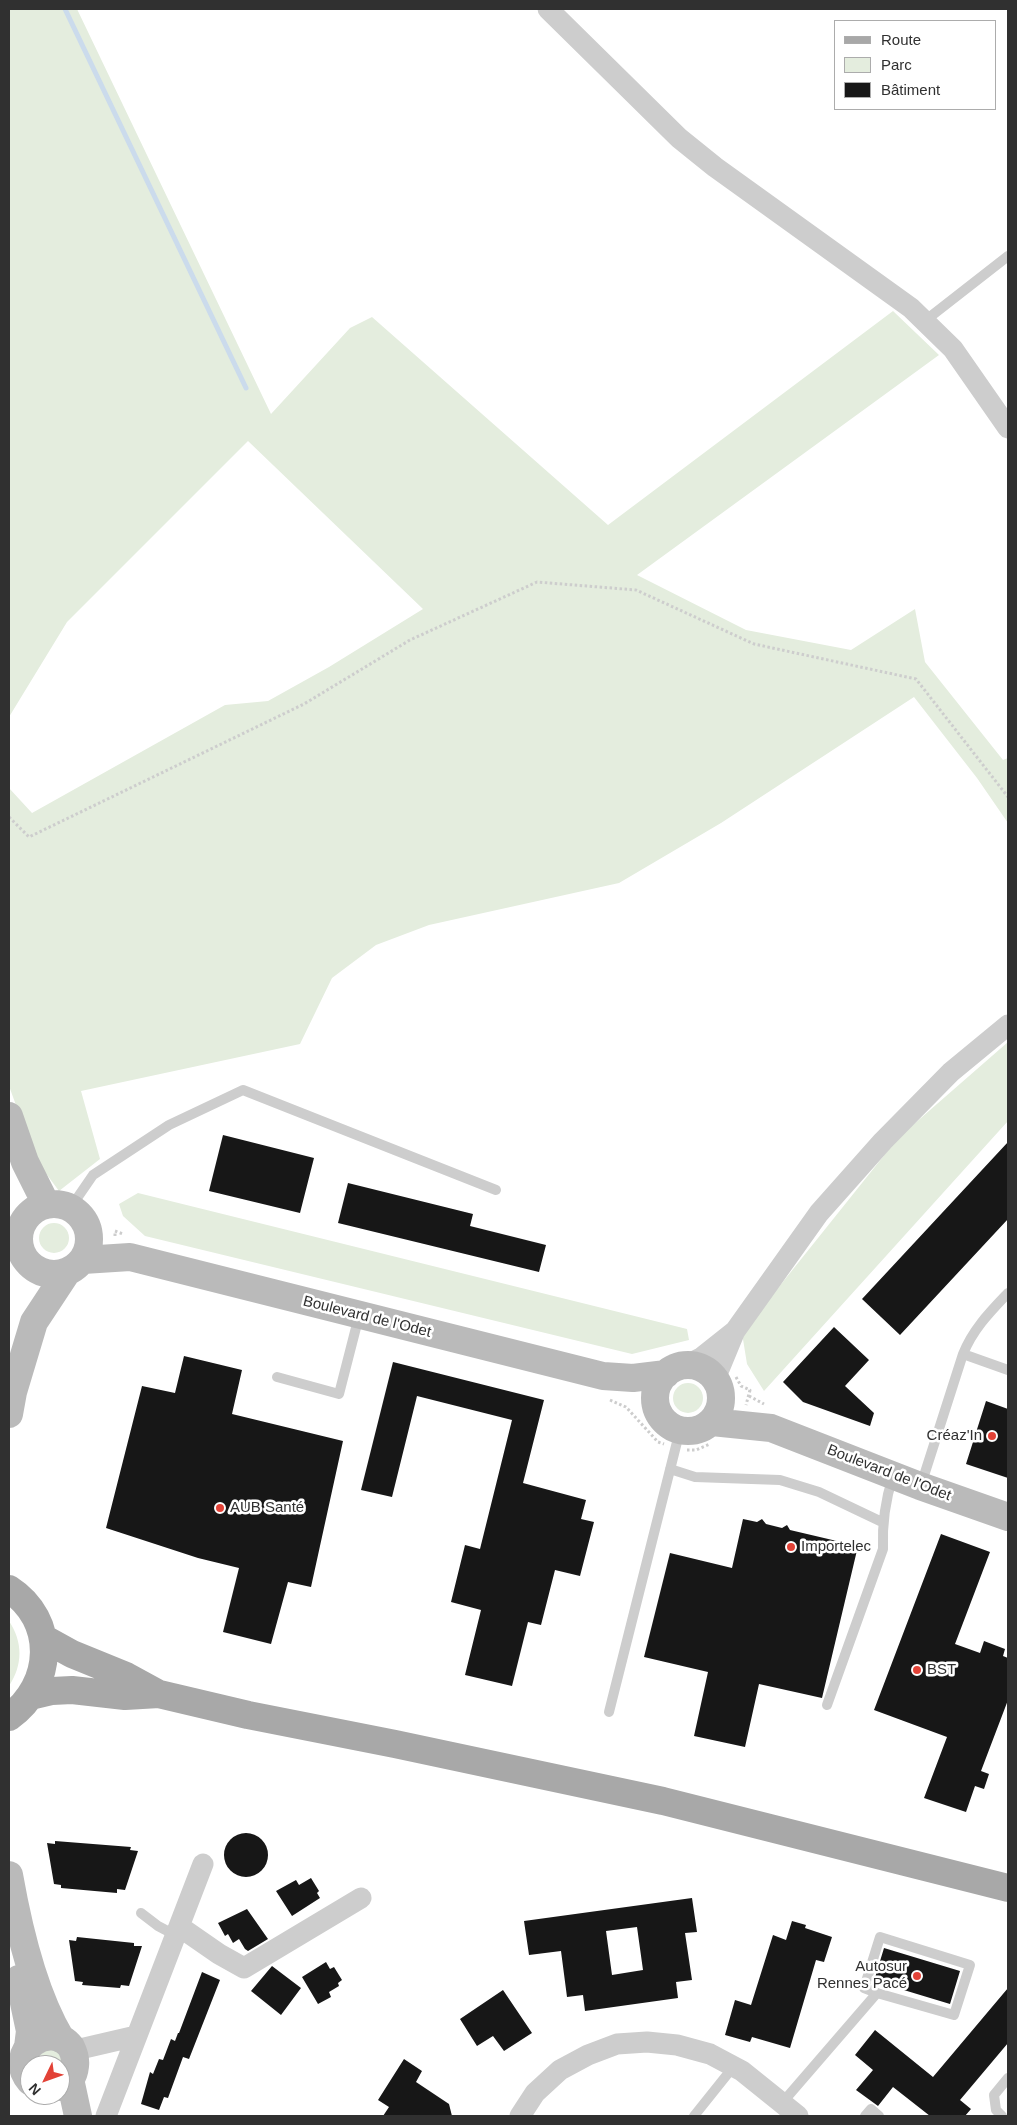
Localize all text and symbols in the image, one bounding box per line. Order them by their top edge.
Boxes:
legend [834,20,997,110]
text: Route [881,31,921,48]
text: Parc [881,56,912,73]
text: Bâtiment [881,81,940,98]
street label: Boulevard de l'Odet [301,1292,433,1342]
place label: Créaz'In [927,1427,982,1445]
marker: Créaz'In [986,1430,998,1442]
street label: Boulevard de l'Odet [824,1441,954,1505]
place label: AUB Santé [230,1499,304,1517]
marker: AUB Santé [214,1502,226,1514]
place label: Importelec [801,1538,871,1556]
marker: Importelec [785,1541,797,1553]
place label: BST [927,1661,956,1679]
marker: BST [911,1664,923,1676]
place label: Autosur Rennes Pacé [817,1958,907,1993]
marker: Autosur Rennes Pacé [911,1970,923,1982]
north arrow [20,2055,70,2105]
text: N [25,2080,44,2098]

